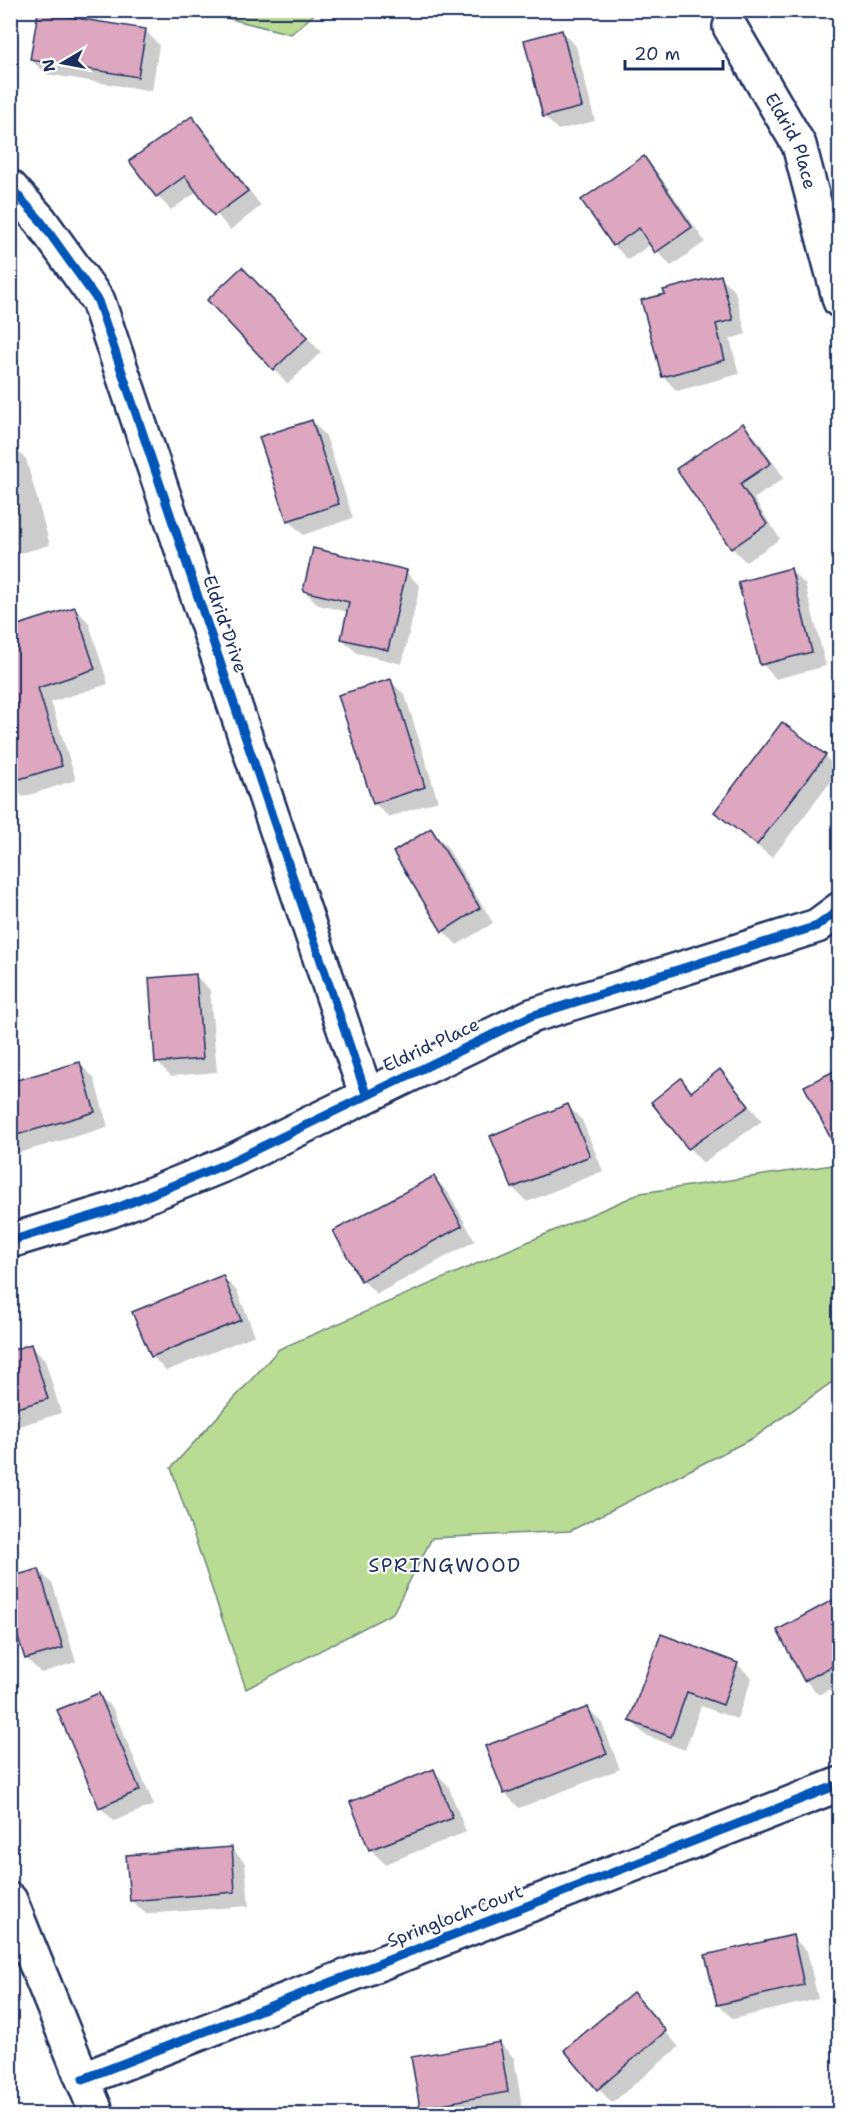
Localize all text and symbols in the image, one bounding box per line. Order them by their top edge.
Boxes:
north arrow [33,33,93,93]
scale bar [625,33,722,71]
text: 20 m [634,42,680,66]
text: N [37,57,60,74]
street label: Eldrid Place [759,88,822,192]
street label: Eldrid Drive [197,572,253,676]
street label: Eldrid Place [379,1012,483,1078]
district label: SPRINGWOOD [368,1552,522,1578]
street label: Springloch Court [384,1879,527,1953]

